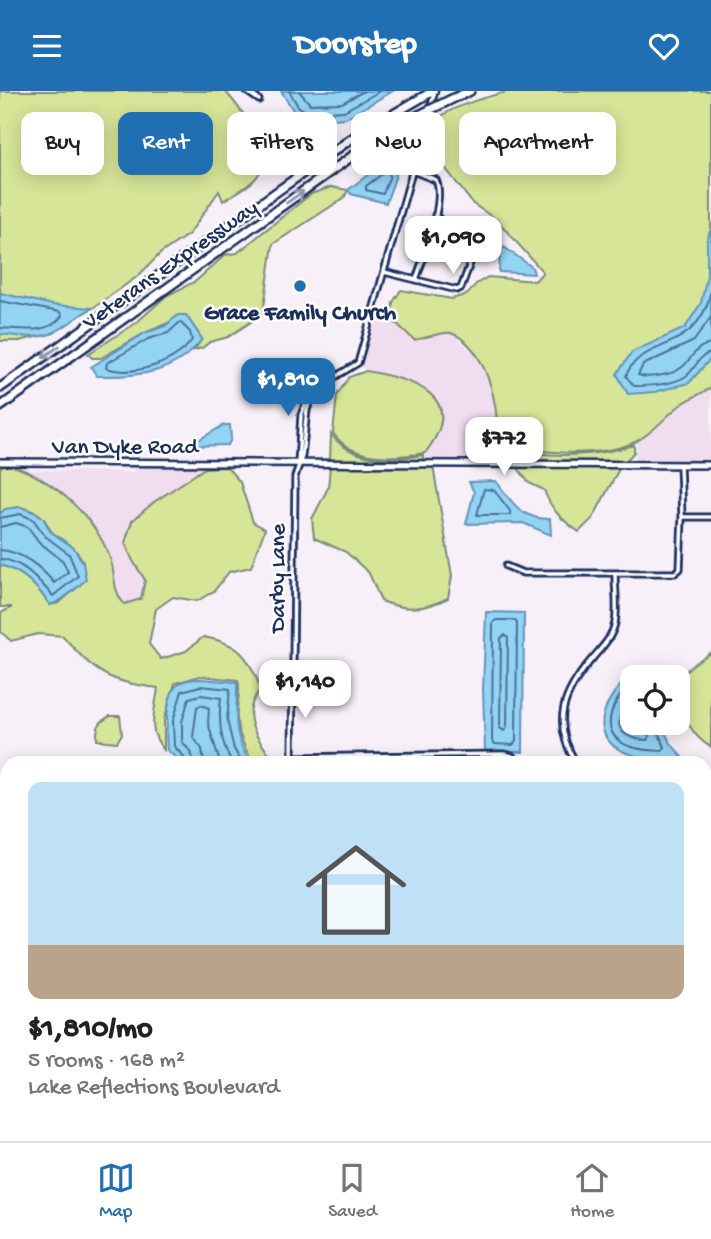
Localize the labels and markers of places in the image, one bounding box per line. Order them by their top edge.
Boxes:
pin: $1,090 [396,216,510,276]
marker: Grace Family Church [292,278,308,294]
place label: Grace Family Church [204,301,397,328]
pin: $1,810 [231,359,345,418]
pin: $772 [463,417,545,477]
pin: $1,140 [248,661,362,720]

